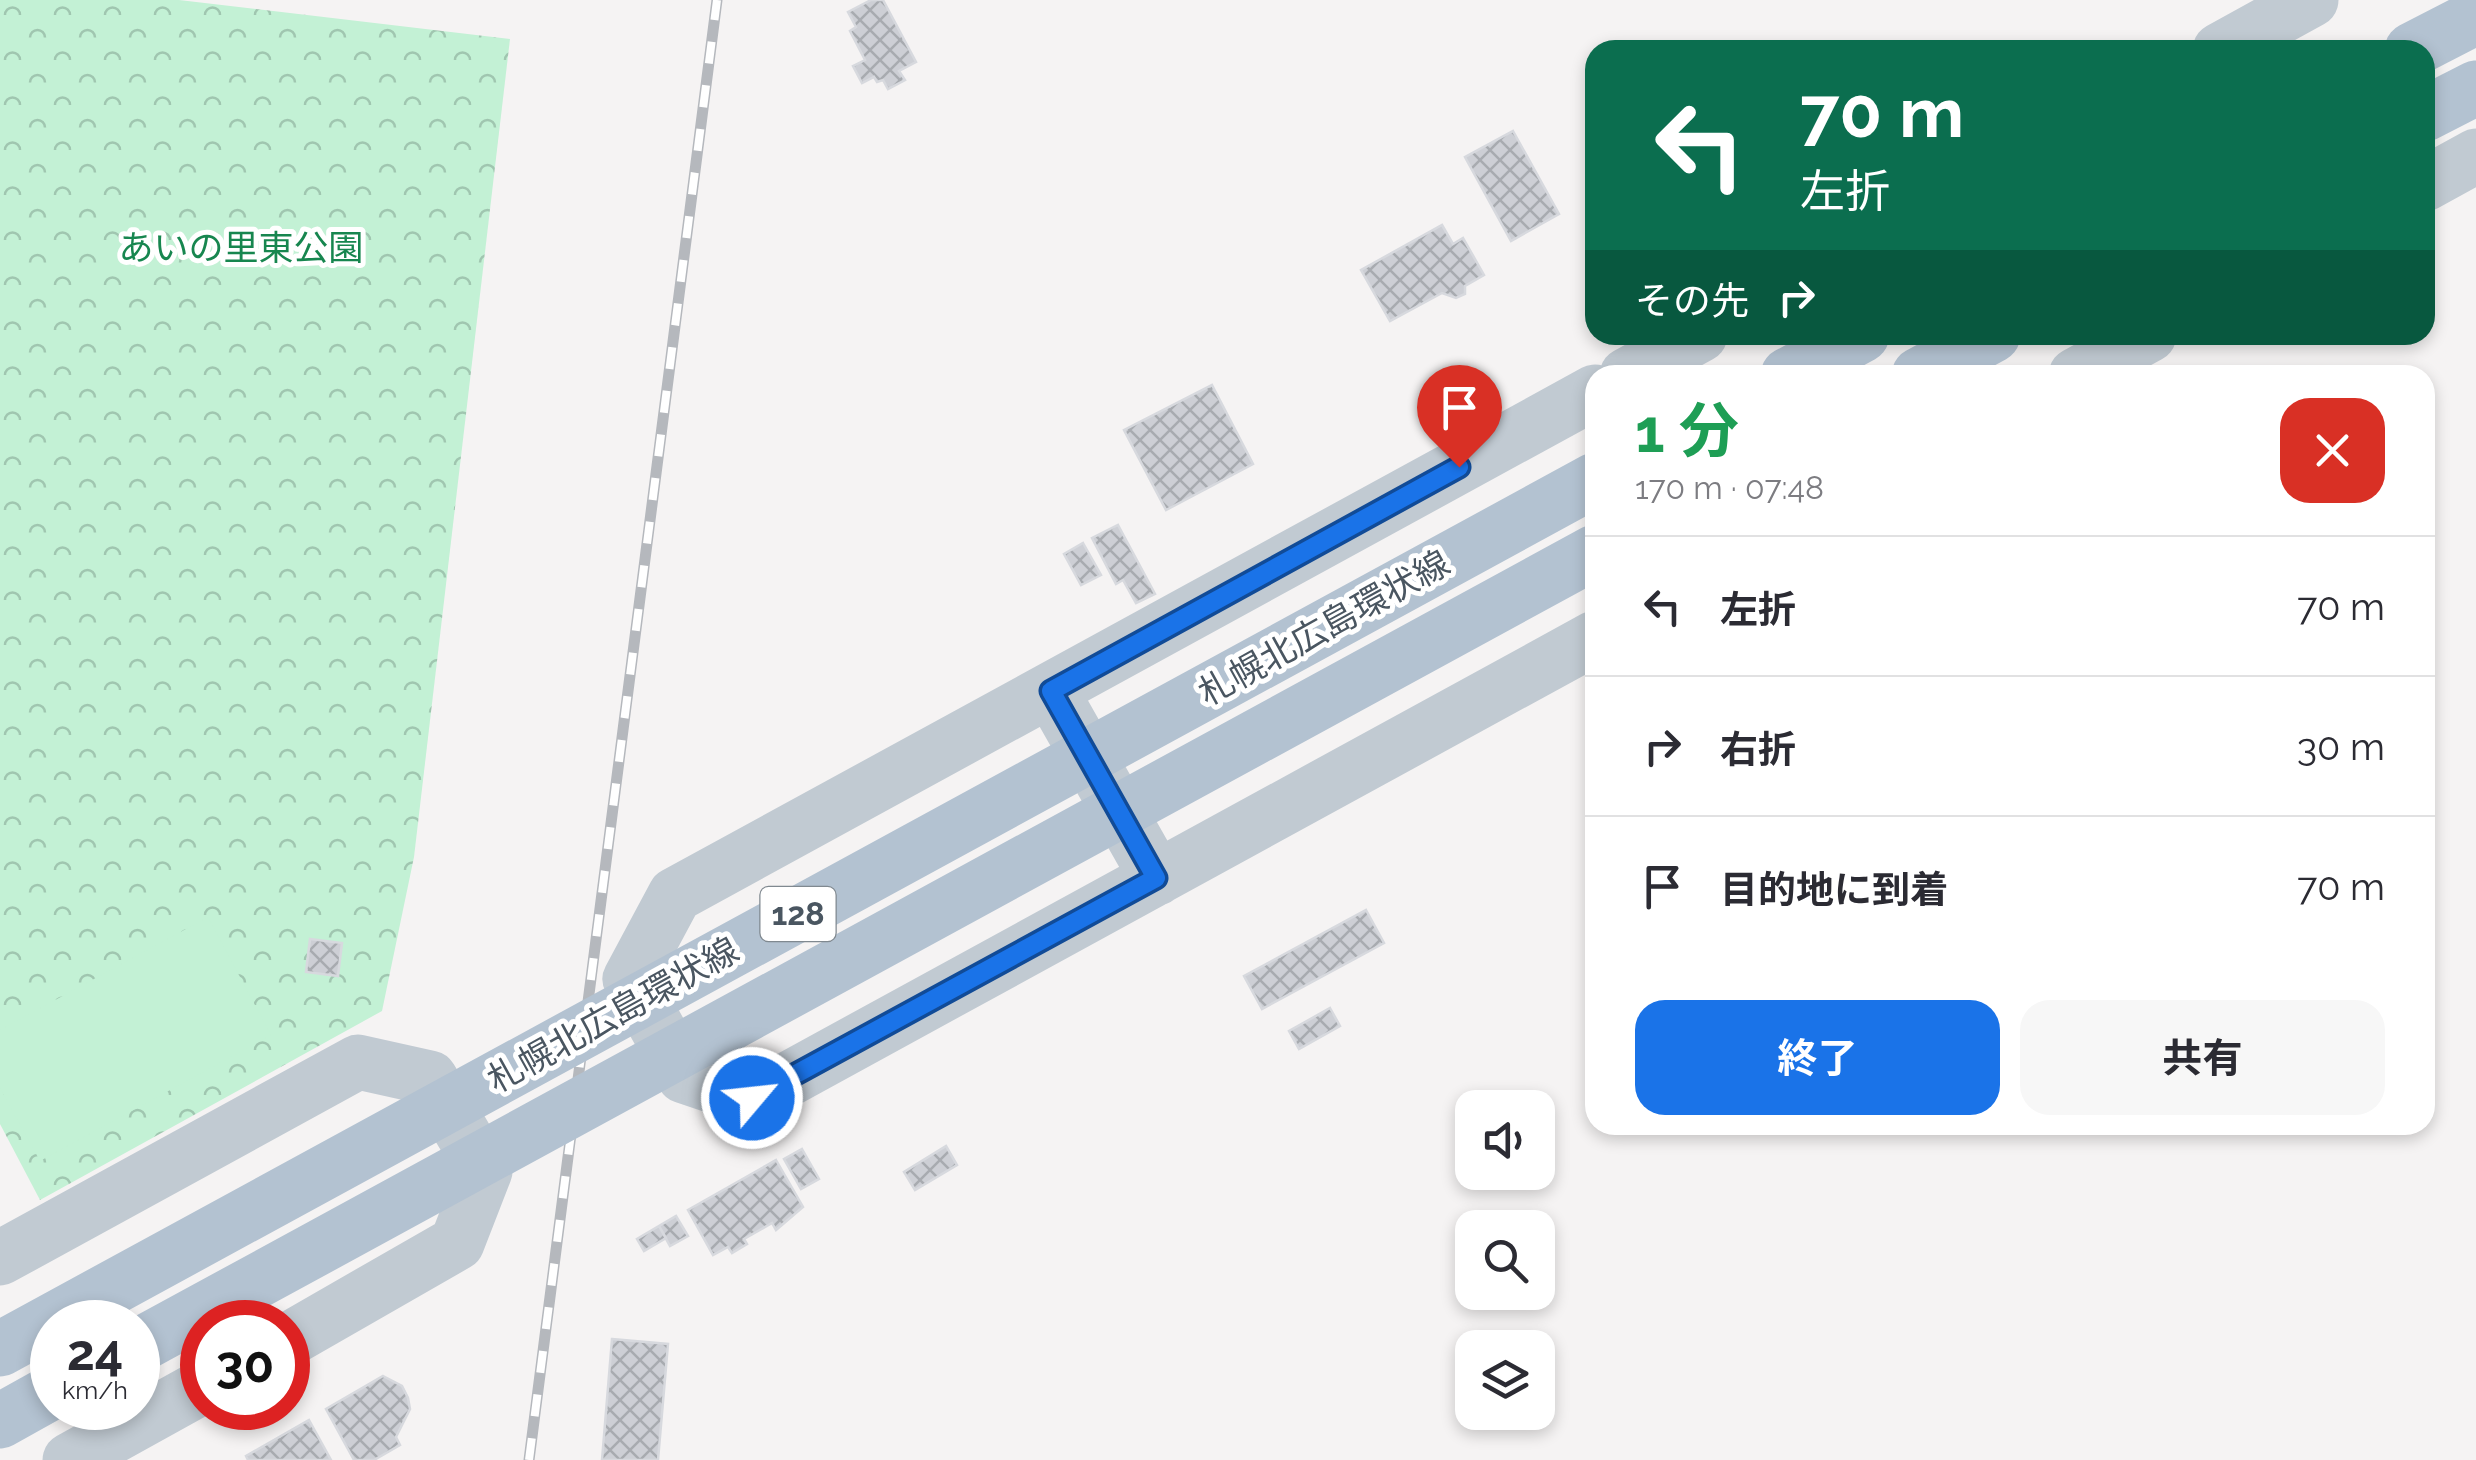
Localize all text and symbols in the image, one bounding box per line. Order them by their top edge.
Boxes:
text: 70 m [1800,71,1964,153]
icon: left [1635,80,1765,210]
text: 左折 [1800,165,1890,218]
park label: あいの里東公園 [118,227,364,268]
icon: right [1769,270,1824,325]
text: その先 [1635,278,1749,323]
pin [1417,365,1502,468]
icon: arrive [1432,380,1487,435]
text: 1 分 [1635,396,1739,466]
button: close [2280,398,2385,503]
text: 170 m · 07:48 [1635,469,1824,506]
street label: 札幌北広島環状線 [1191,542,1456,713]
icon: left [1635,579,1690,634]
text: 70 m [2297,584,2385,629]
text: 左折 [1720,587,1796,632]
icon: right [1635,719,1690,774]
text: 30 m [2297,724,2385,769]
text: 右折 [1720,727,1796,772]
icon: arrive [1635,859,1690,914]
text: 70 m [2297,864,2385,909]
text: 目的地に到着 [1720,867,1948,912]
road number: 128 [760,887,836,941]
street label: 札幌北広島環状線 [480,929,745,1100]
button: 終了 [1635,1000,2000,1115]
button: 共有 [2020,1000,2385,1115]
position arrow [700,1046,804,1150]
map controls [1455,1090,1555,1430]
button: sound [1455,1090,1555,1190]
button: search [1455,1210,1555,1310]
speed limit sign: 30 [180,1300,310,1430]
text: 24 [67,1323,123,1382]
button: layers [1455,1330,1555,1430]
text: km/h [62,1375,128,1405]

